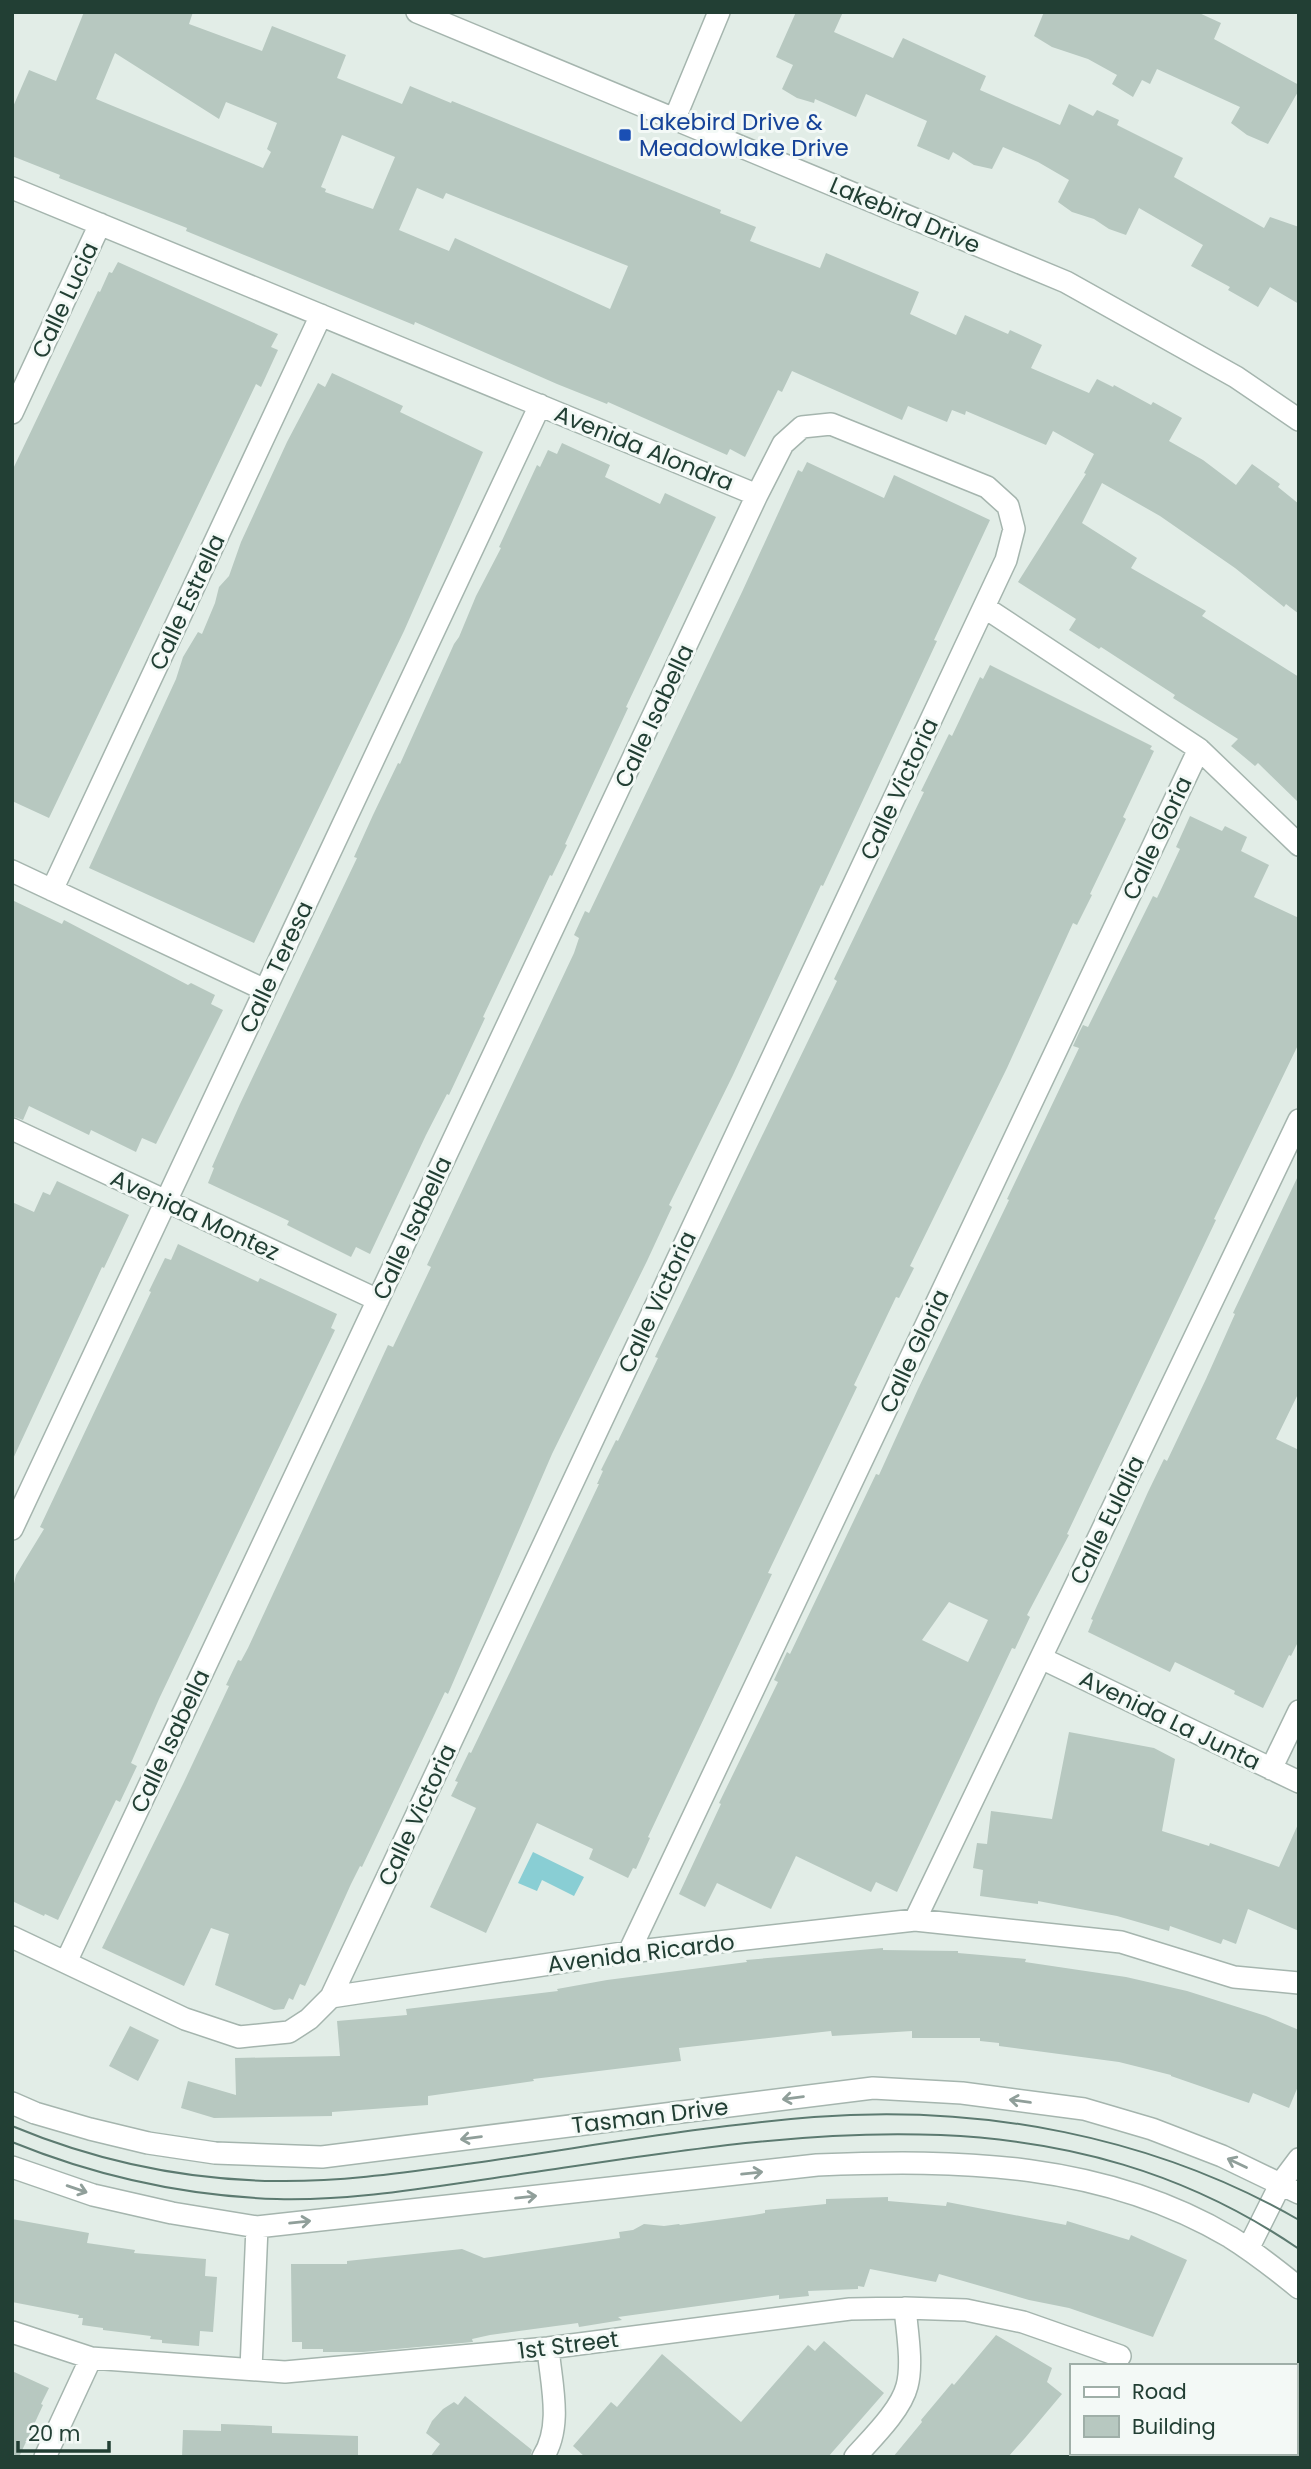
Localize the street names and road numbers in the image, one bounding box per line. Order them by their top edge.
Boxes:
street label: Lakebird Drive [825,169,985,261]
street label: Calle Lucia [24,237,106,363]
street label: Avenida Alondra [550,397,738,499]
street label: Calle Estrella [141,529,233,675]
street label: Calle Isabella [607,639,701,793]
street label: Calle Victoria [852,713,946,865]
street label: Calle Gloria [1114,771,1200,905]
street label: Calle Teresa [231,896,321,1038]
street label: Calle Isabella [365,1151,459,1305]
street label: Avenida Montez [105,1162,285,1268]
street label: Calle Victoria [610,1226,704,1378]
street label: Calle Gloria [871,1284,957,1418]
street label: Calle Eulalia [1062,1450,1152,1590]
street label: Avenida La Junta [1074,1662,1266,1778]
street label: Calle Isabella [123,1664,217,1818]
street label: Calle Victoria [370,1739,464,1891]
street label: Avenida Ricardo [546,1926,736,1980]
street label: Tasman Drive [570,2091,730,2141]
street label: 1st Street [516,2323,620,2367]

